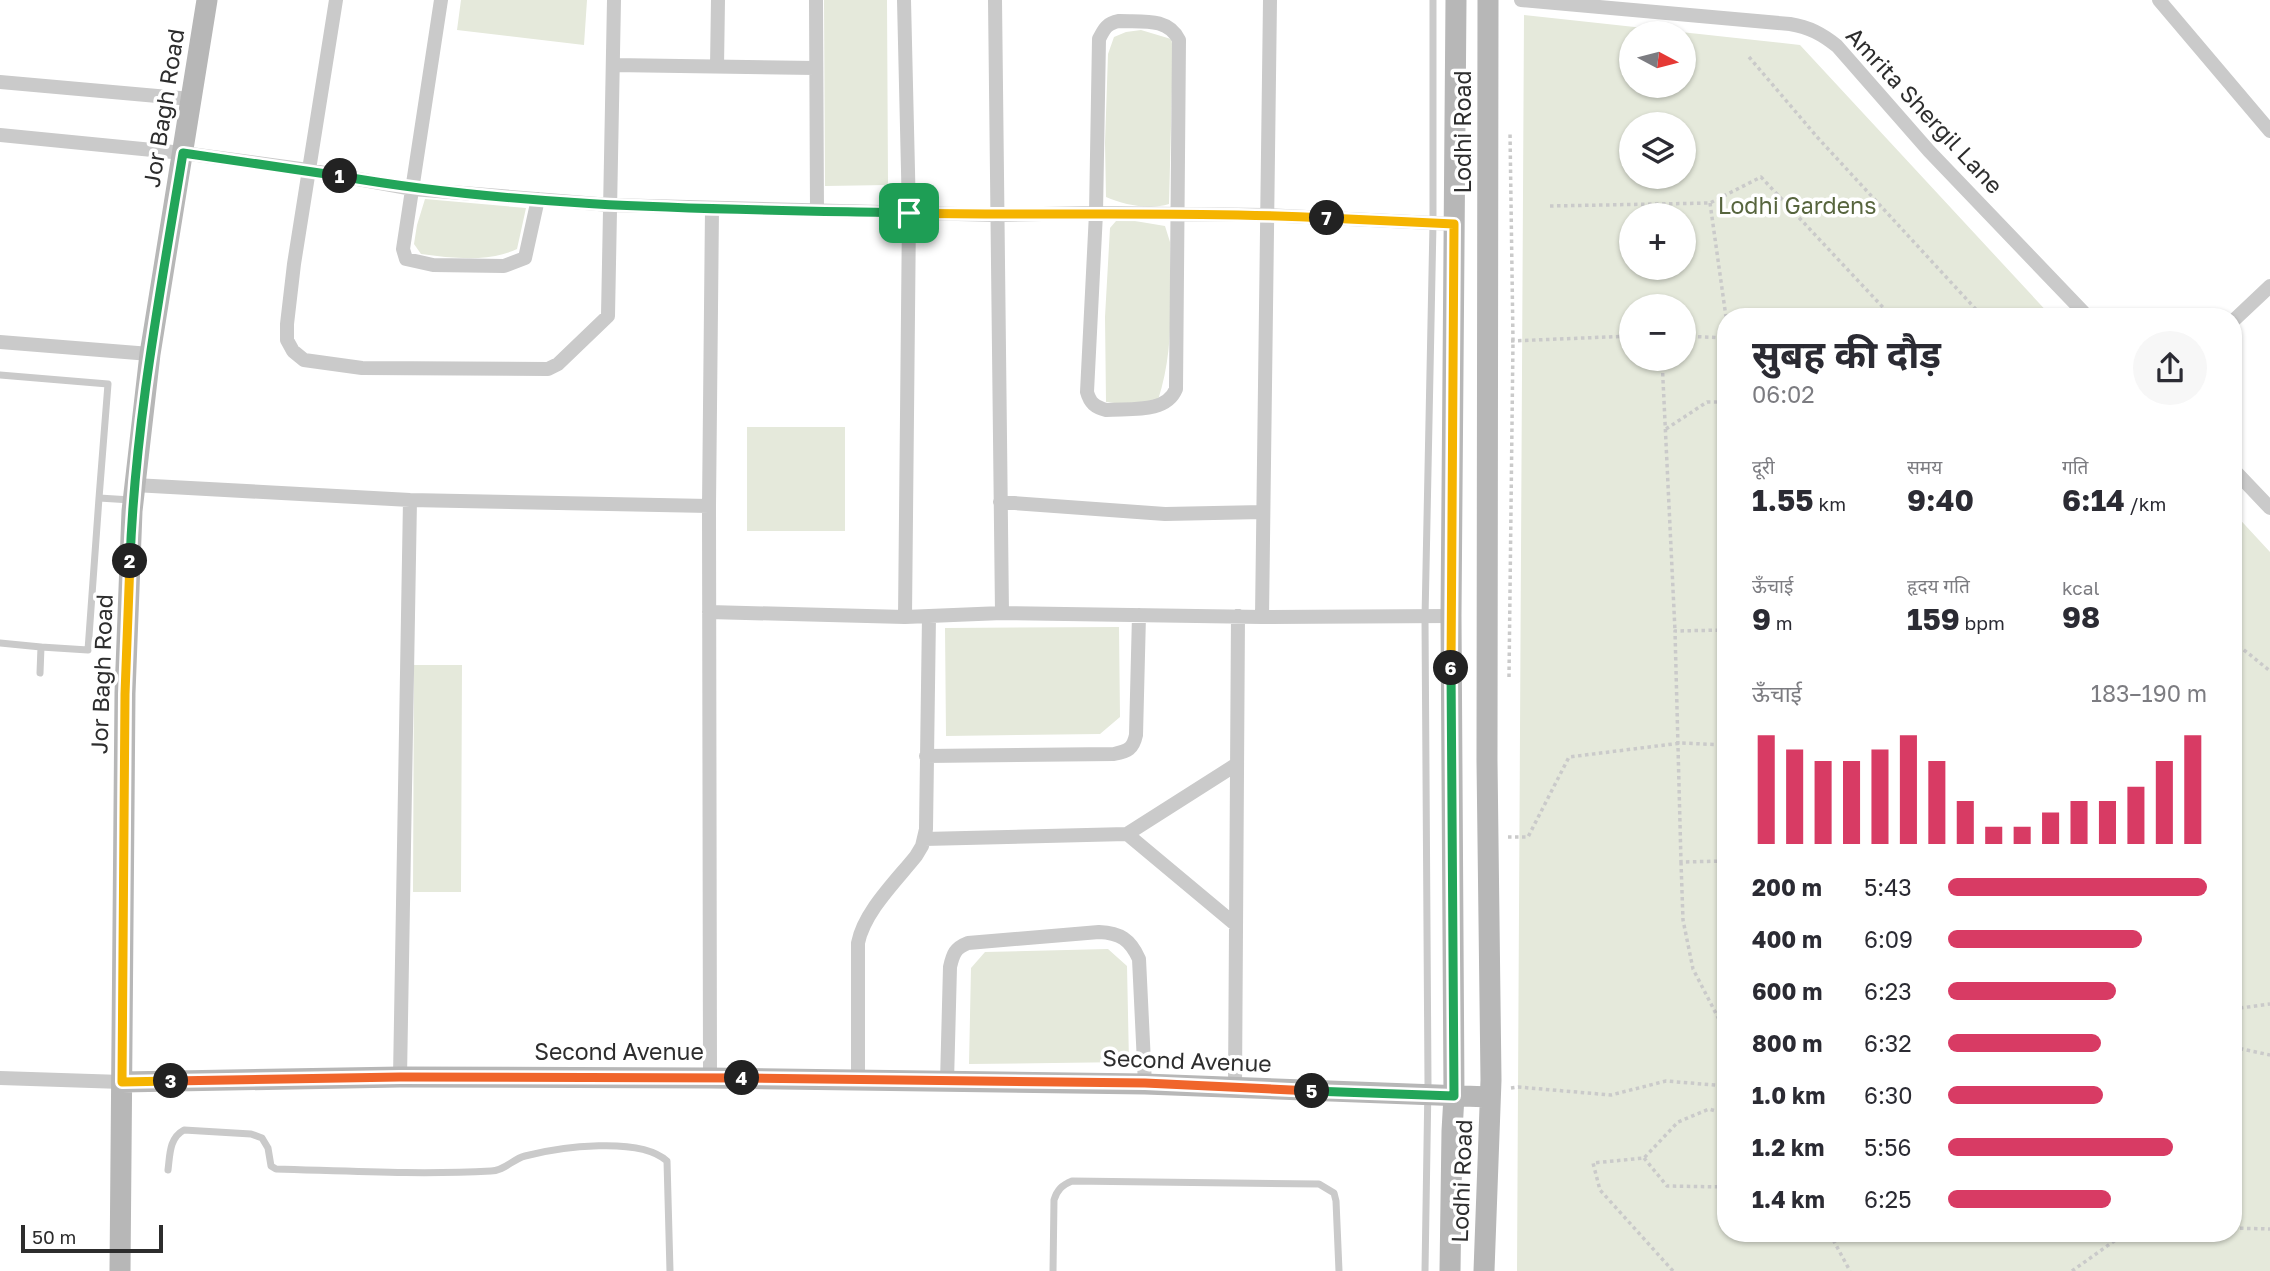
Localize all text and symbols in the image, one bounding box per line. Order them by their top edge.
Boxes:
north arrow [1619,21,1696,98]
map controls [1619,21,1696,371]
street label: Amrita Shergil Lane [1841,21,2009,199]
street label: Jor Bagh Road [137,27,189,189]
street label: Lodhi Road [1448,70,1476,194]
button: layers [1619,112,1696,189]
pin: 1 [322,158,358,194]
text: 1 [335,164,344,187]
pin [879,183,939,243]
park label: Lodhi Gardens [1718,191,1876,219]
icon: arrive [890,194,928,232]
pin: 7 [1310,200,1344,235]
button: + [1619,203,1696,280]
text: 7 [1321,206,1332,229]
button: − [1619,294,1696,371]
text: सुबह की दौड़ [1752,331,1941,376]
button: share [2133,331,2207,405]
text: 06:02 [1752,380,1815,408]
text: दूरी [1752,455,1775,478]
text: समय [1907,455,1942,478]
text: गति [2062,455,2088,478]
text: 1.55 [1752,482,1814,518]
text: 9:40 [1907,482,1974,518]
text: 6:14 [2062,482,2125,518]
text: km [1814,492,1846,515]
text: /km [2125,492,2166,515]
pin: 2 [113,544,148,578]
text: 2 [124,549,135,572]
text: ऊँचाई [1752,574,1793,597]
text: हृदय गति [1907,574,1970,597]
text: kcal [2062,576,2100,599]
street label: Jor Bagh Road [84,594,118,754]
text: 98 [2062,599,2100,635]
text: 9 [1752,601,1771,637]
text: 159 [1907,601,1960,637]
text: m [1771,611,1793,634]
text: bpm [1960,611,2005,634]
pin: 6 [1434,650,1468,686]
text: 6 [1444,656,1457,679]
text: ऊँचाई [1752,679,1802,707]
text: 183–190 m [2091,679,2207,707]
text: 200 m [1752,873,1822,901]
text: 5:43 [1864,873,1912,901]
text: 400 m [1752,925,1822,953]
text: 6:09 [1864,925,1913,953]
text: 600 m [1752,977,1822,1005]
text: 6:23 [1864,977,1912,1005]
text: 800 m [1752,1029,1823,1057]
text: 6:32 [1864,1029,1912,1057]
street label: Second Avenue [534,1037,704,1065]
street label: Second Avenue [1102,1043,1272,1077]
pin: 4 [724,1060,760,1096]
pin: 3 [154,1064,188,1098]
text: 4 [736,1066,747,1089]
text: 3 [165,1069,176,1092]
pin: 5 [1294,1074,1330,1108]
text: 5 [1306,1079,1317,1102]
text: 1.0 km [1752,1081,1825,1109]
text: 6:30 [1864,1081,1913,1109]
street label: Lodhi Road [1445,1119,1477,1243]
text: 1.2 km [1752,1133,1824,1161]
text: 5:56 [1864,1133,1912,1161]
text: 1.4 km [1752,1185,1825,1213]
text: 6:25 [1864,1185,1912,1213]
scale bar [21,1222,163,1254]
text: 50 m [32,1225,76,1248]

